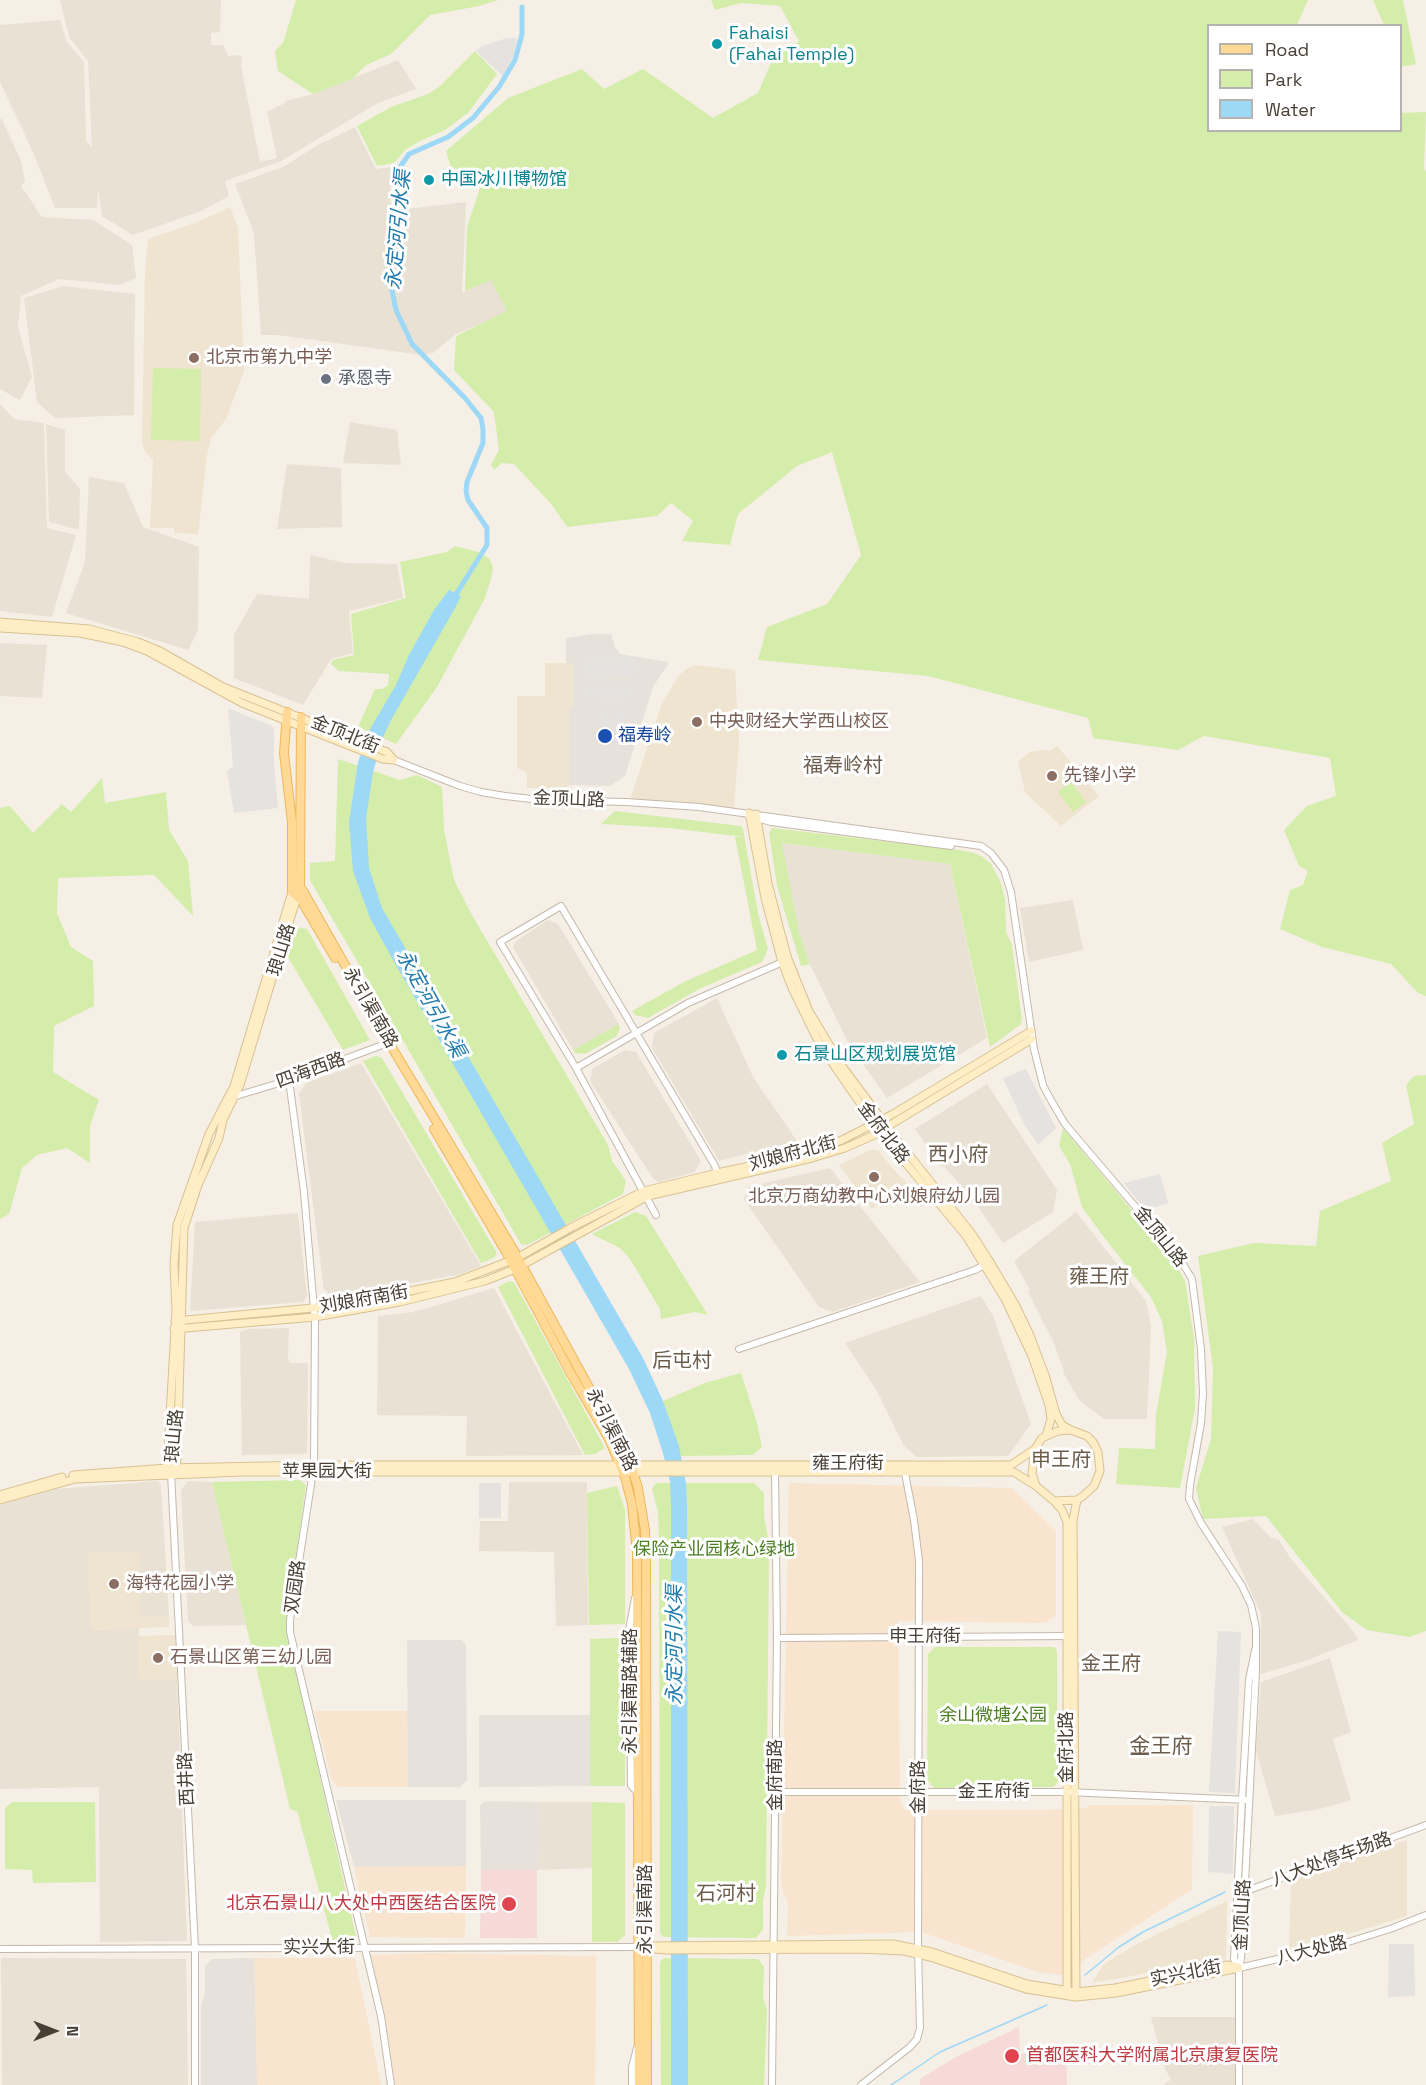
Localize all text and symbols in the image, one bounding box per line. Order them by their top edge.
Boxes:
place label: Fahaisi (Fahai Temple) [729,23,854,66]
legend [1207,24,1402,132]
marker: Fahaisi (Fahai Temple) [710,37,724,51]
text: Road [1265,38,1309,61]
text: Park [1265,68,1302,91]
text: Water [1265,98,1316,121]
water label: 永定河引水渠 [382,169,416,291]
place label: 中国冰川博物馆 [441,169,567,191]
marker: 中国冰川博物馆 [422,173,436,187]
place label: 北京市第九中学 [206,347,332,369]
marker: 北京市第九中学 [187,351,201,365]
place label: 承恩寺 [338,368,392,390]
marker: 承恩寺 [319,372,333,386]
place label: 中央财经大学西山校区 [709,711,889,733]
street label: 金顶北街 [308,712,382,758]
marker: 中央财经大学西山校区 [690,715,704,729]
place label: 福寿岭 [618,725,672,747]
marker: 福寿岭 [596,727,614,745]
district label: 福寿岭村 [803,755,883,779]
place label: 先锋小学 [1064,765,1136,787]
marker: 先锋小学 [1045,769,1059,783]
street label: 金顶山路 [533,788,605,812]
street label: 琅山路 [264,921,300,979]
water label: 永定河引水渠 [390,946,470,1062]
street label: 永引渠南路 [338,964,402,1052]
place label: 石景山区规划展览馆 [794,1044,956,1066]
marker: 石景山区规划展览馆 [775,1048,789,1062]
street label: 四海西路 [273,1049,349,1093]
street label: 金府北路 [853,1098,913,1168]
street label: 刘娘府北街 [747,1132,839,1176]
district label: 西小府 [928,1144,988,1168]
marker: 北京万商幼教中心刘娘府幼儿园 [867,1170,881,1184]
place label: 北京万商幼教中心刘娘府幼儿园 [748,1186,1000,1208]
street label: 金顶山路 [1129,1202,1191,1272]
district label: 雍王府 [1069,1266,1129,1290]
street label: 刘娘府南街 [318,1282,410,1318]
district label: 后屯村 [652,1350,712,1374]
street label: 永引渠南路 [581,1385,641,1475]
street label: 琅山路 [162,1408,188,1464]
district label: 申王府 [1031,1449,1091,1473]
street label: 雍王府街 [812,1453,884,1475]
street label: 苹果园大街 [282,1461,372,1483]
park label: 保险产业园核心绿地 [633,1539,795,1561]
street label: 双园路 [282,1559,310,1615]
place label: 海特花园小学 [126,1573,234,1595]
marker: 海特花园小学 [107,1577,121,1591]
water label: 永定河引水渠 [664,1585,688,1705]
street label: 申王府街 [889,1626,961,1648]
street label: 永引渠南路辅路 [620,1628,642,1754]
place label: 石景山区第三幼儿园 [170,1647,332,1669]
marker: 石景山区第三幼儿园 [151,1651,165,1665]
district label: 金王府 [1081,1653,1141,1677]
park label: 余山微塘公园 [939,1705,1047,1727]
street label: 金府北路 [1056,1711,1078,1783]
district label: 金王府 [1130,1734,1192,1760]
street label: 金府南路 [765,1739,787,1811]
street label: 西井路 [175,1751,199,1807]
street label: 金府路 [908,1760,930,1814]
street label: 金王府街 [958,1781,1030,1803]
street label: 八大处停车场路 [1269,1828,1395,1892]
street label: 永引渠南路 [635,1864,657,1954]
street label: 金顶山路 [1230,1878,1256,1952]
district label: 石河村 [696,1883,756,1907]
place label: 北京石景山八大处中西医结合医院 [226,1893,496,1915]
marker: 北京石景山八大处中西医结合医院 [500,1895,518,1913]
street label: 八大处路 [1274,1932,1350,1970]
street label: 实兴大街 [283,1937,355,1959]
street label: 实兴北街 [1149,1957,1223,1991]
north arrow [24,2001,84,2061]
text: N [62,2026,83,2036]
place label: 首都医科大学附属北京康复医院 [1026,2045,1278,2067]
marker: 首都医科大学附属北京康复医院 [1003,2047,1021,2065]

